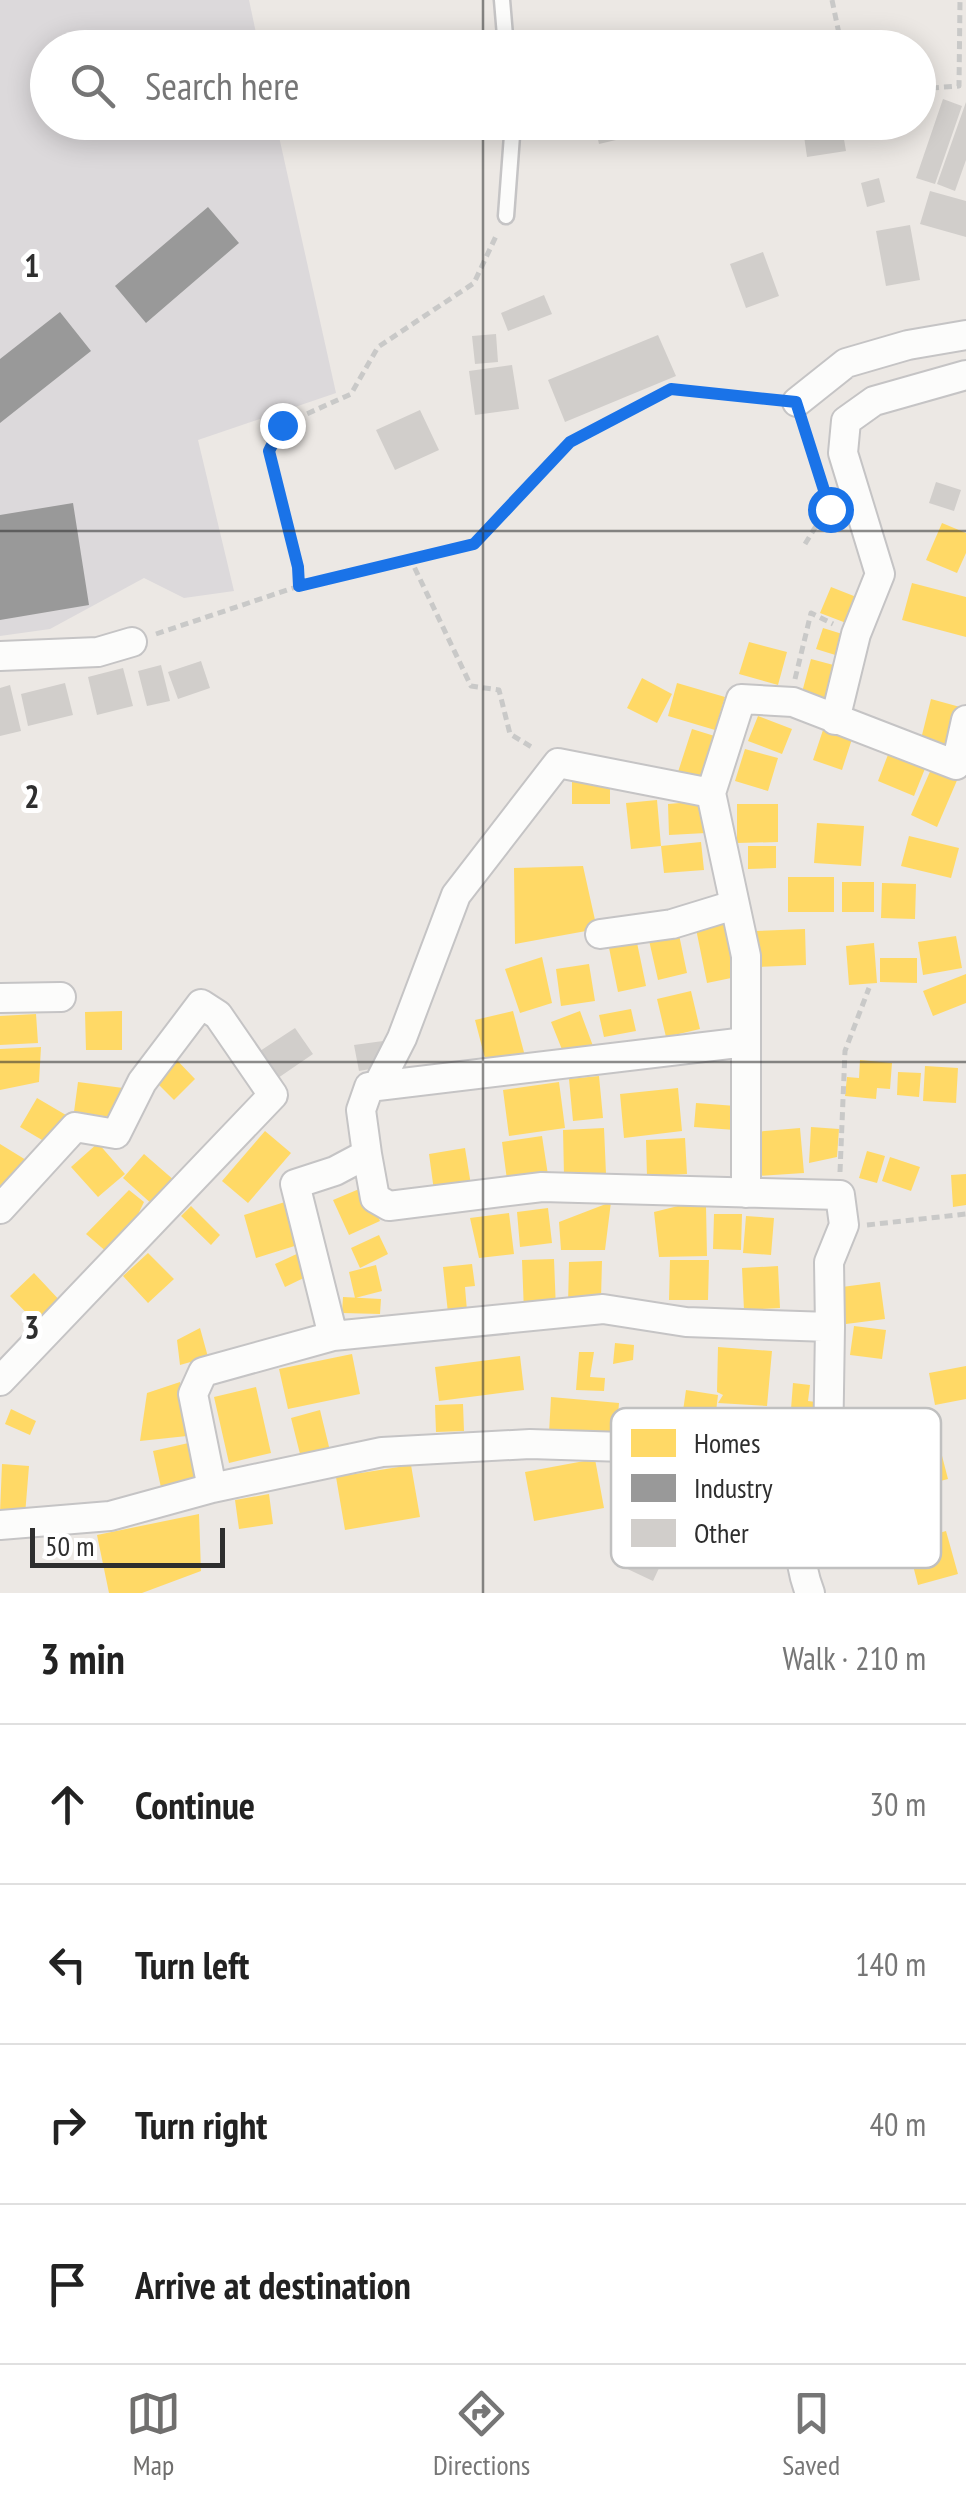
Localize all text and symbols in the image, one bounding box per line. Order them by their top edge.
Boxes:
search box [30,30,936,140]
icon: search [65,58,120,113]
text: Search here [145,61,299,110]
text: 1 [24,244,40,286]
route end [260,403,306,449]
route start [808,487,854,533]
text: 2 [24,775,40,817]
text: 3 [24,1306,40,1348]
legend [611,1408,941,1568]
text: Homes [694,1424,760,1461]
text: Industry [694,1469,773,1506]
text: Other [694,1514,749,1551]
scale bar [30,1523,225,1568]
text: 50 m [45,1527,94,1564]
text: 3 min [40,1631,125,1686]
text: Walk · 210 m [782,1637,926,1679]
icon: ahead [40,1777,95,1832]
text: Continue [135,1780,255,1829]
text: 30 m [870,1783,926,1825]
icon: left [40,1937,95,1992]
text: Turn left [135,1940,249,1989]
text: 140 m [855,1943,926,1985]
icon: right [40,2097,95,2152]
text: Turn right [135,2100,267,2149]
text: 40 m [870,2103,926,2145]
icon: arrive [40,2257,95,2312]
text: Arrive at destination [135,2260,411,2309]
tab: Map [126,2386,181,2483]
tab: Directions [433,2386,530,2483]
tab: Saved [782,2386,840,2483]

